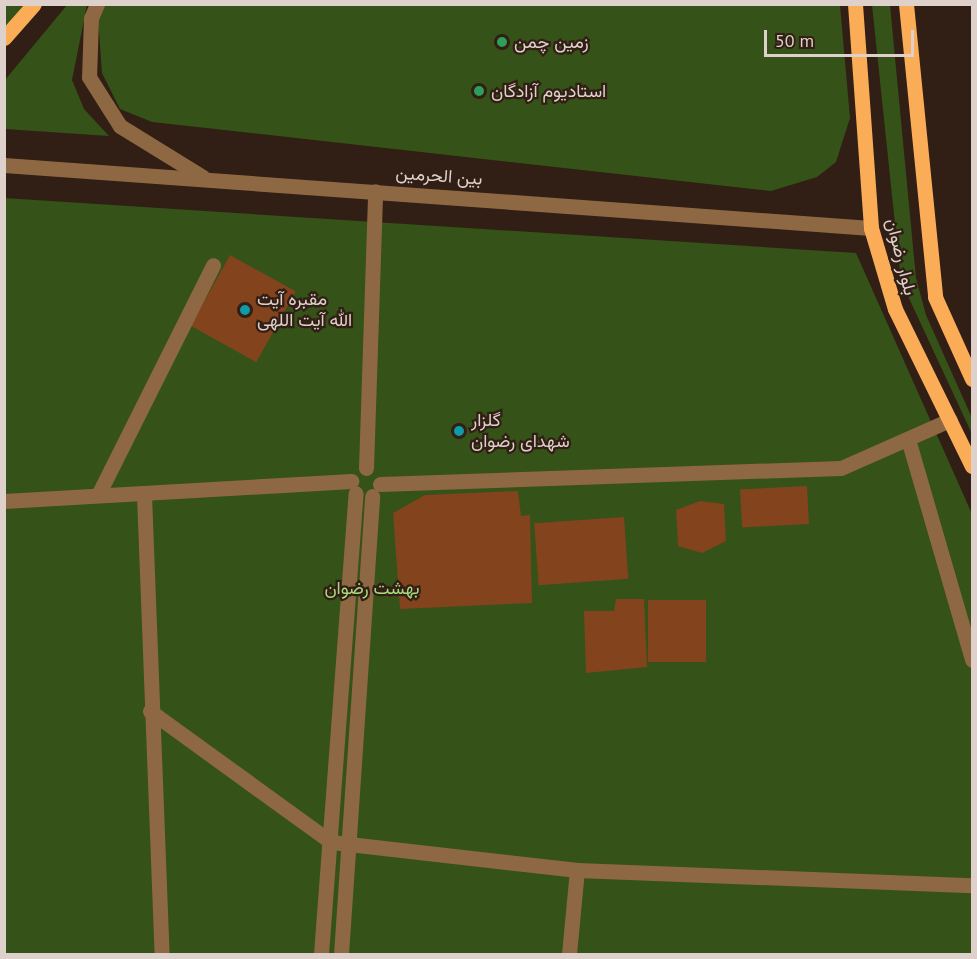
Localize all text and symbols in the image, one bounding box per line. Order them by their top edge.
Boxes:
scale bar [767,18,917,56]
text: 50 m [775,29,814,52]
place label: زمین چمن [514,31,589,53]
marker: زمین چمن [495,35,509,49]
place label: استادیوم آزادگان [491,80,606,102]
marker: استادیوم آزادگان [472,84,486,98]
street label: بین الحرمین [395,162,483,190]
street label: بلوار رضوان [881,216,921,298]
place label: مقبره آیت الله آیت اللهی [257,289,352,332]
marker: مقبره آیت الله آیت اللهی [238,303,252,317]
place label: گلزار شهدای رضوان [471,410,570,452]
marker: گلزار شهدای رضوان [452,424,466,438]
park label: بهشت رضوان [324,577,420,599]

